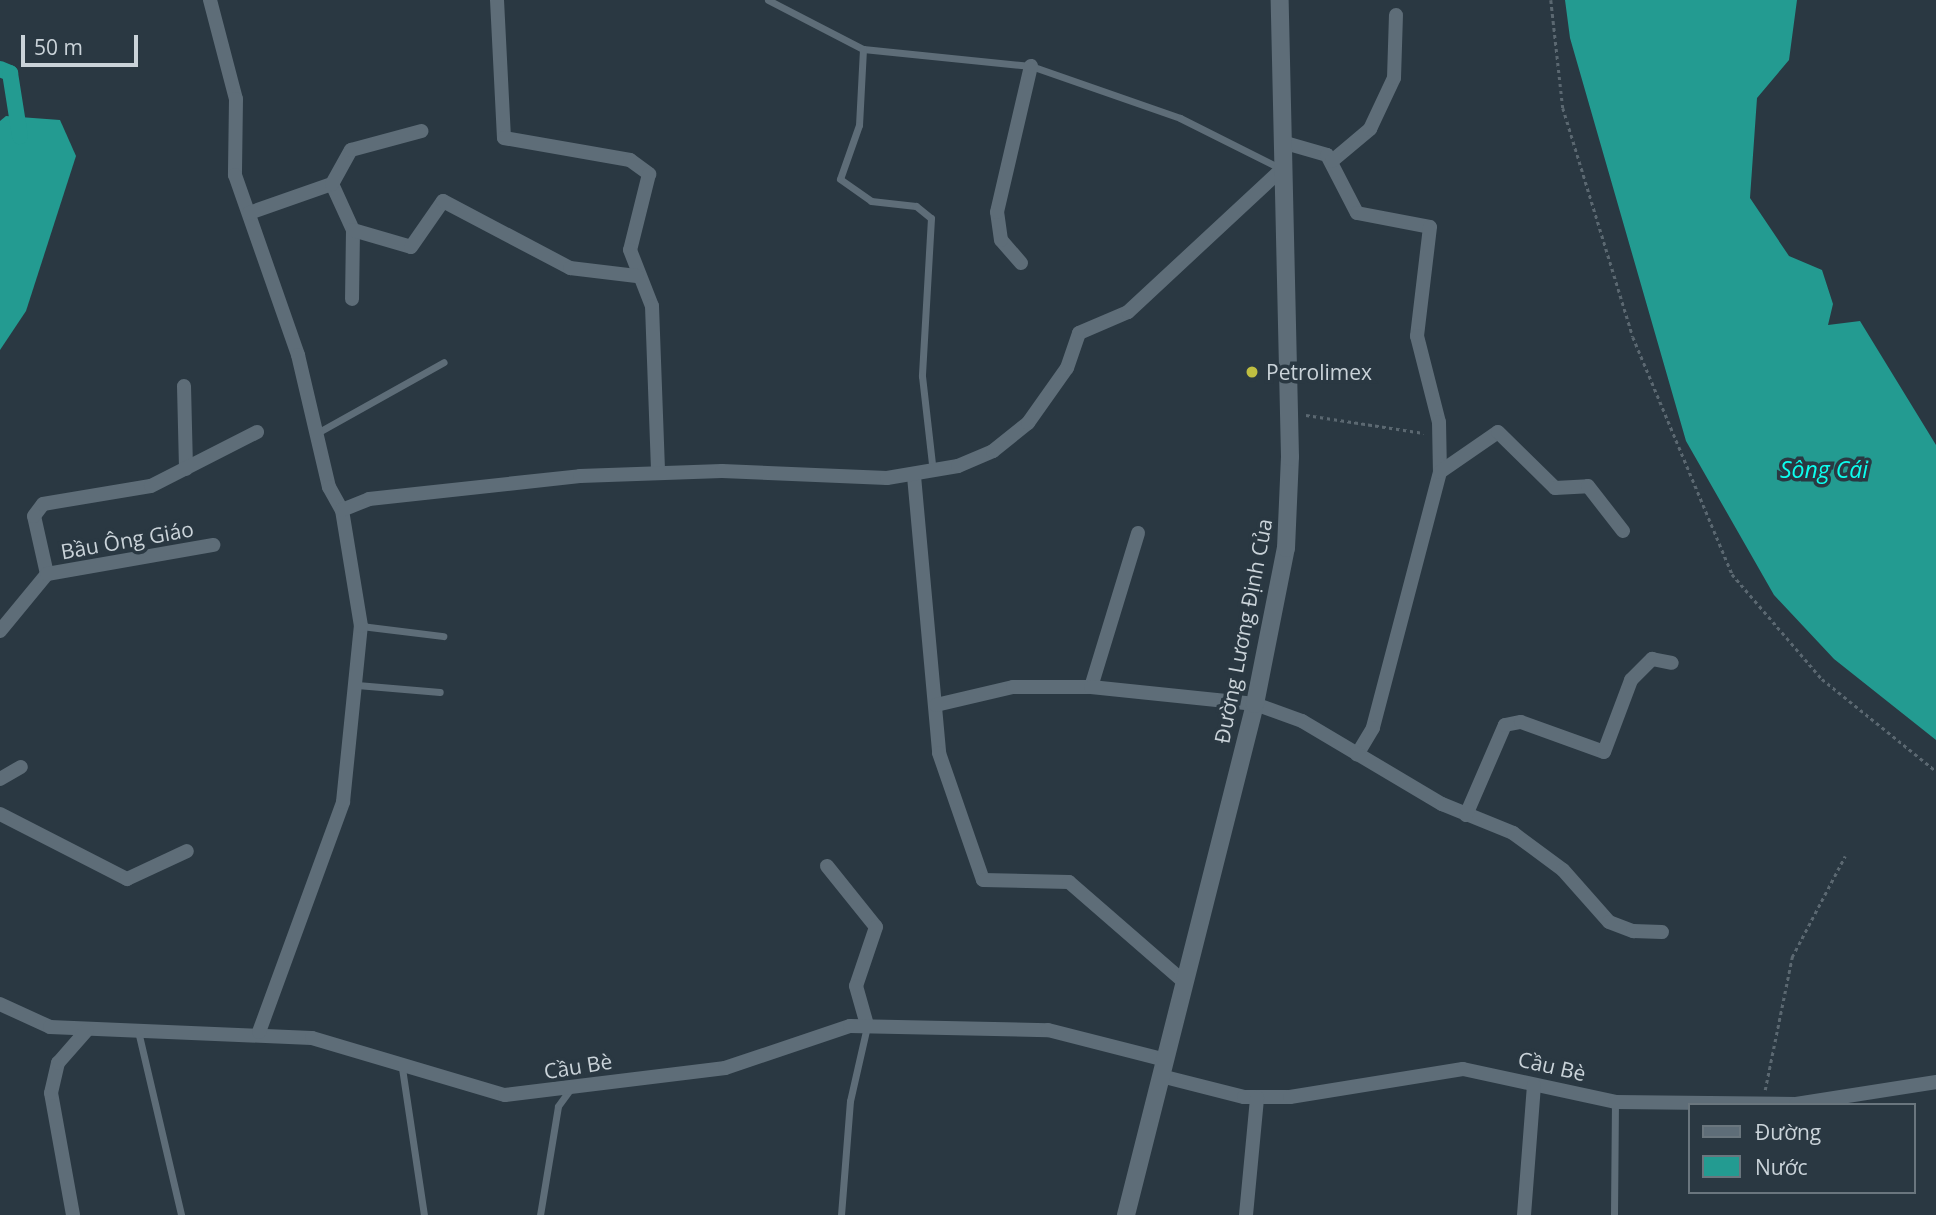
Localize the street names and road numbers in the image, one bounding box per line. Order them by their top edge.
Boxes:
street label: Bầu Ông Giáo [59,516,195,564]
street label: Đường Lương Định Của [1209,516,1277,746]
street label: Cầu Bè [1516,1046,1588,1086]
street label: Cầu Bè [542,1048,614,1084]

